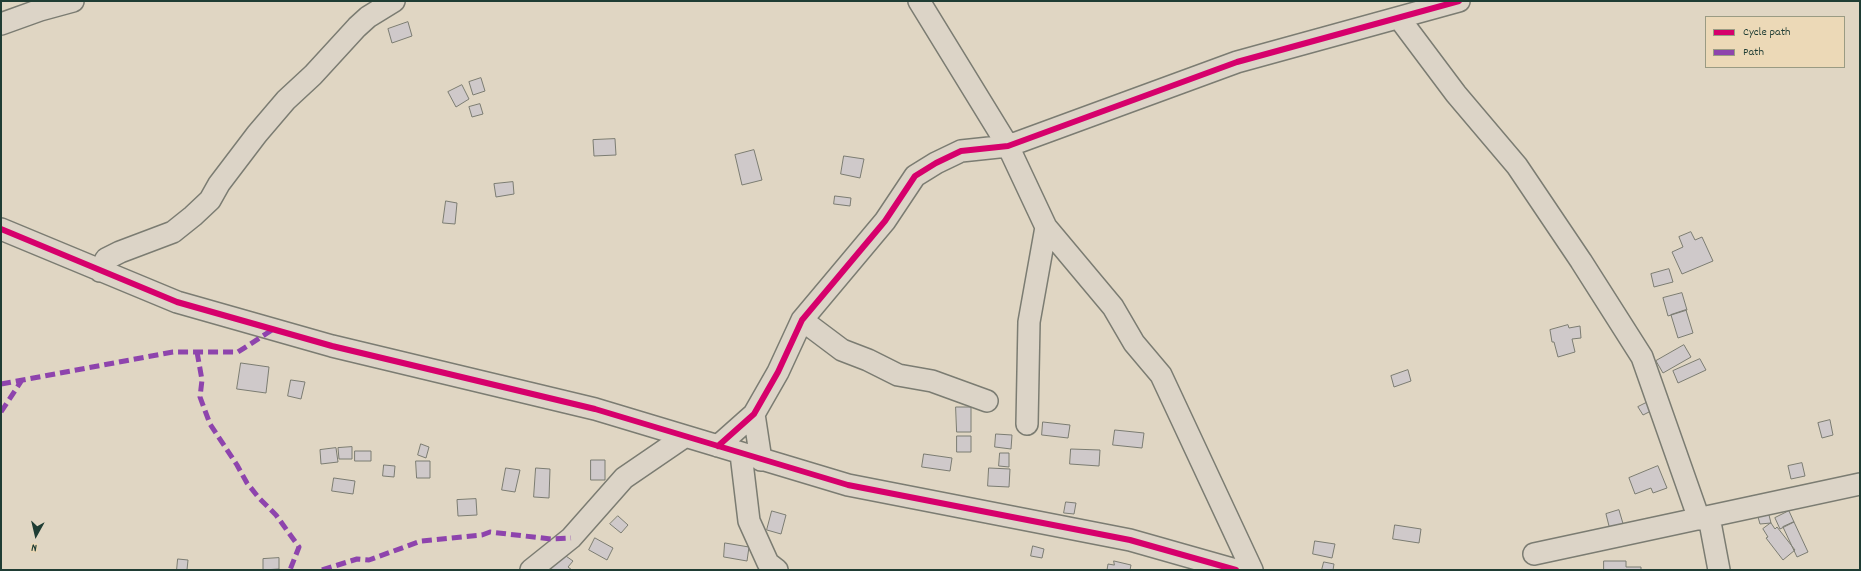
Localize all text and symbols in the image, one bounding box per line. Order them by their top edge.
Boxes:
legend [1705,16,1845,68]
text: Cycle path [1743,24,1791,41]
text: Path [1743,44,1764,61]
north arrow [16,515,56,555]
text: N [31,539,38,555]

